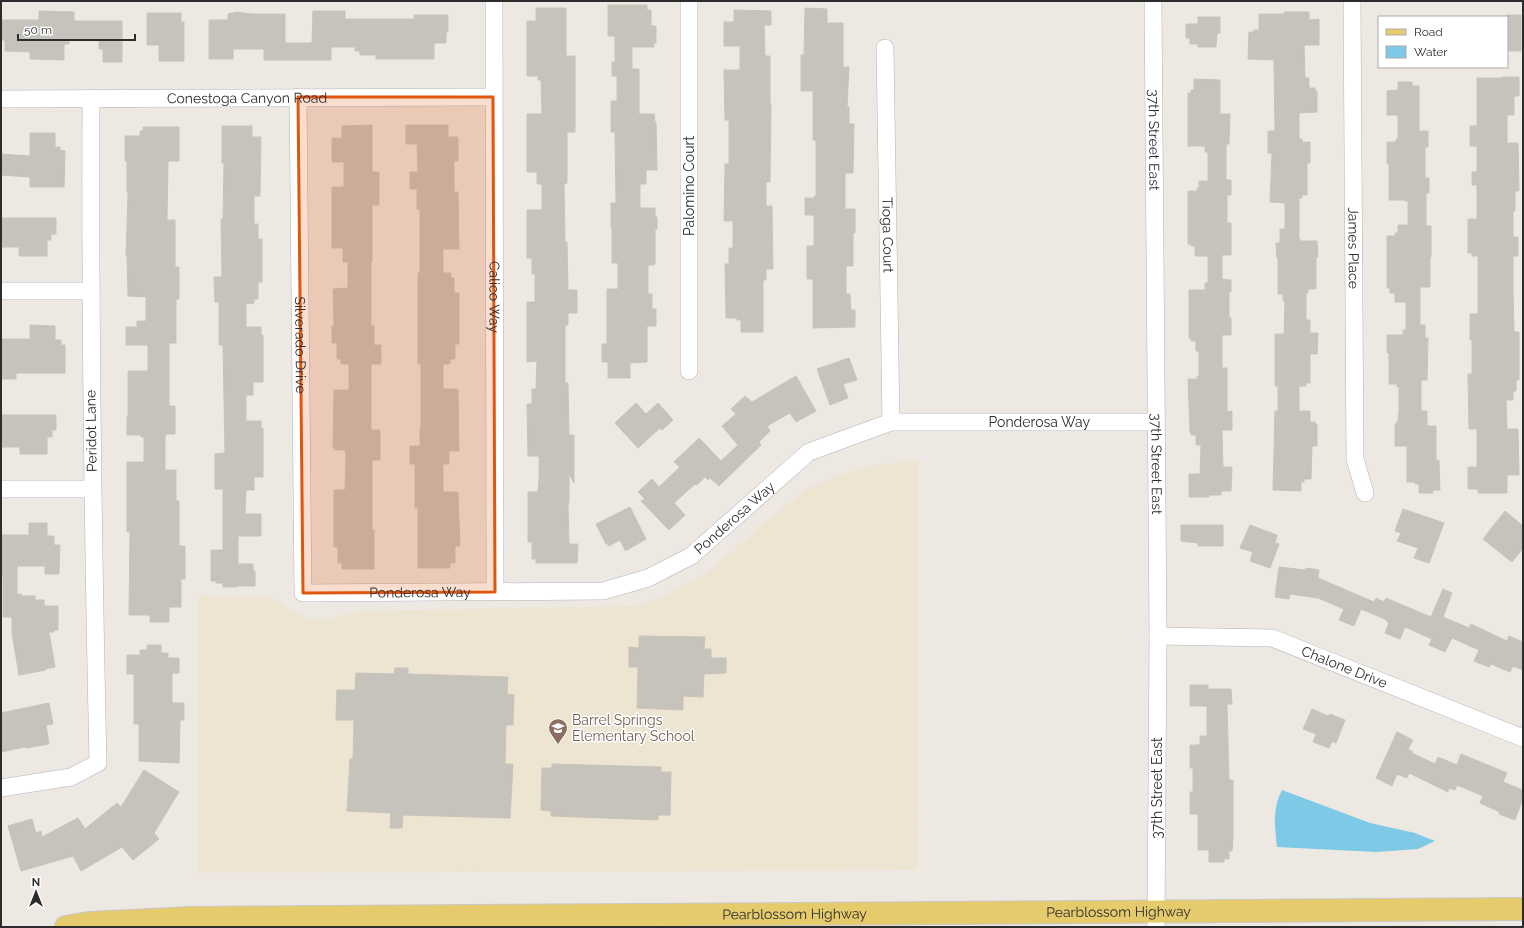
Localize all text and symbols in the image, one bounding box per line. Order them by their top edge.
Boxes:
scale bar [18,16,135,42]
legend [1378,16,1508,68]
text: 50 m [24,23,52,37]
text: Road [1414,25,1443,39]
text: Water [1414,45,1448,59]
street label: 37th Street East [1146,89,1162,191]
street label: Conestoga Canyon Road [167,90,327,106]
street label: Palomino Court [681,136,697,236]
street label: Tioga Court [879,197,897,273]
street label: James Place [1345,207,1362,289]
street label: Calico Way [486,261,503,333]
street label: Silverado Drive [292,296,309,394]
street label: Peridot Lane [82,390,100,472]
street label: 37th Street East [1148,413,1165,515]
street label: Ponderosa Way [988,414,1090,430]
street label: Ponderosa Way [691,478,778,557]
street label: Ponderosa Way [369,584,471,601]
street label: Chalone Drive [1299,643,1390,691]
place label: Barrel Springs Elementary School [572,712,695,744]
school or university icon: Barrel Springs Elementary School [547,717,569,745]
street label: 37th Street East [1149,737,1165,839]
north arrow [16,872,56,912]
text: N [32,876,40,889]
street label: Pearblossom Highway [1046,903,1191,920]
street label: Pearblossom Highway [722,905,867,922]

